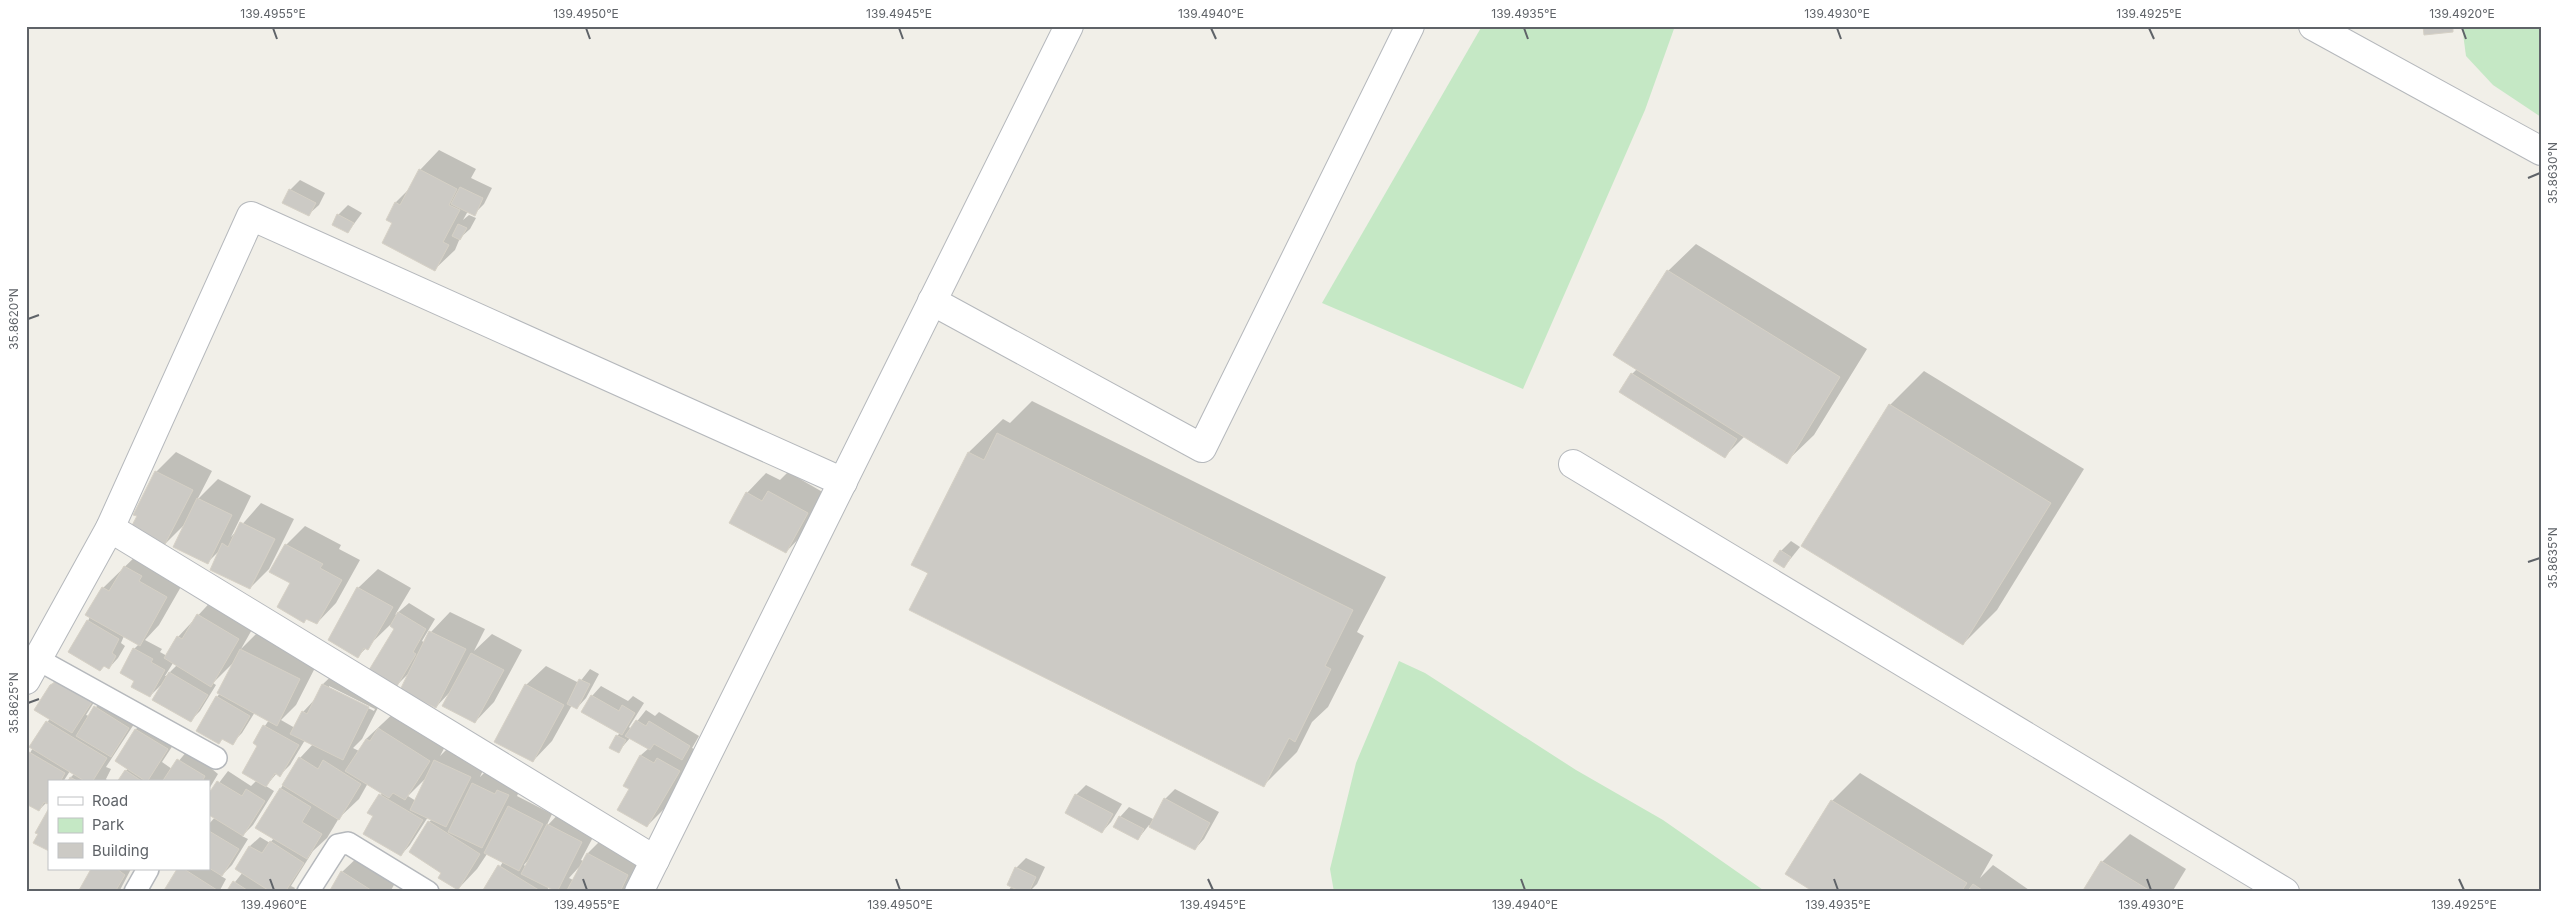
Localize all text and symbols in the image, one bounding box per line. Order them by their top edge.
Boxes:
text: 139.4955°E [240,6,306,21]
text: 139.4950°E [553,6,619,21]
text: 139.4945°E [866,6,932,21]
text: 139.4940°E [1178,6,1244,21]
text: 139.4935°E [1491,6,1557,21]
text: 139.4930°E [1804,6,1870,21]
text: 139.4925°E [2116,6,2182,21]
text: 139.4920°E [2429,6,2495,21]
text: 35.8630°N [2545,142,2560,204]
text: 35.8620°N [6,288,21,350]
text: 35.8635°N [2545,527,2560,589]
text: 35.8625°N [6,672,21,734]
legend [48,780,210,870]
text: Road [92,791,128,810]
text: Park [92,815,125,834]
text: Building [92,841,149,860]
text: 139.4960°E [241,897,307,912]
text: 139.4955°E [554,897,620,912]
text: 139.4950°E [867,897,933,912]
text: 139.4945°E [1180,897,1246,912]
text: 139.4940°E [1492,897,1558,912]
text: 139.4935°E [1805,897,1871,912]
text: 139.4930°E [2118,897,2184,912]
text: 139.4925°E [2431,897,2497,912]

